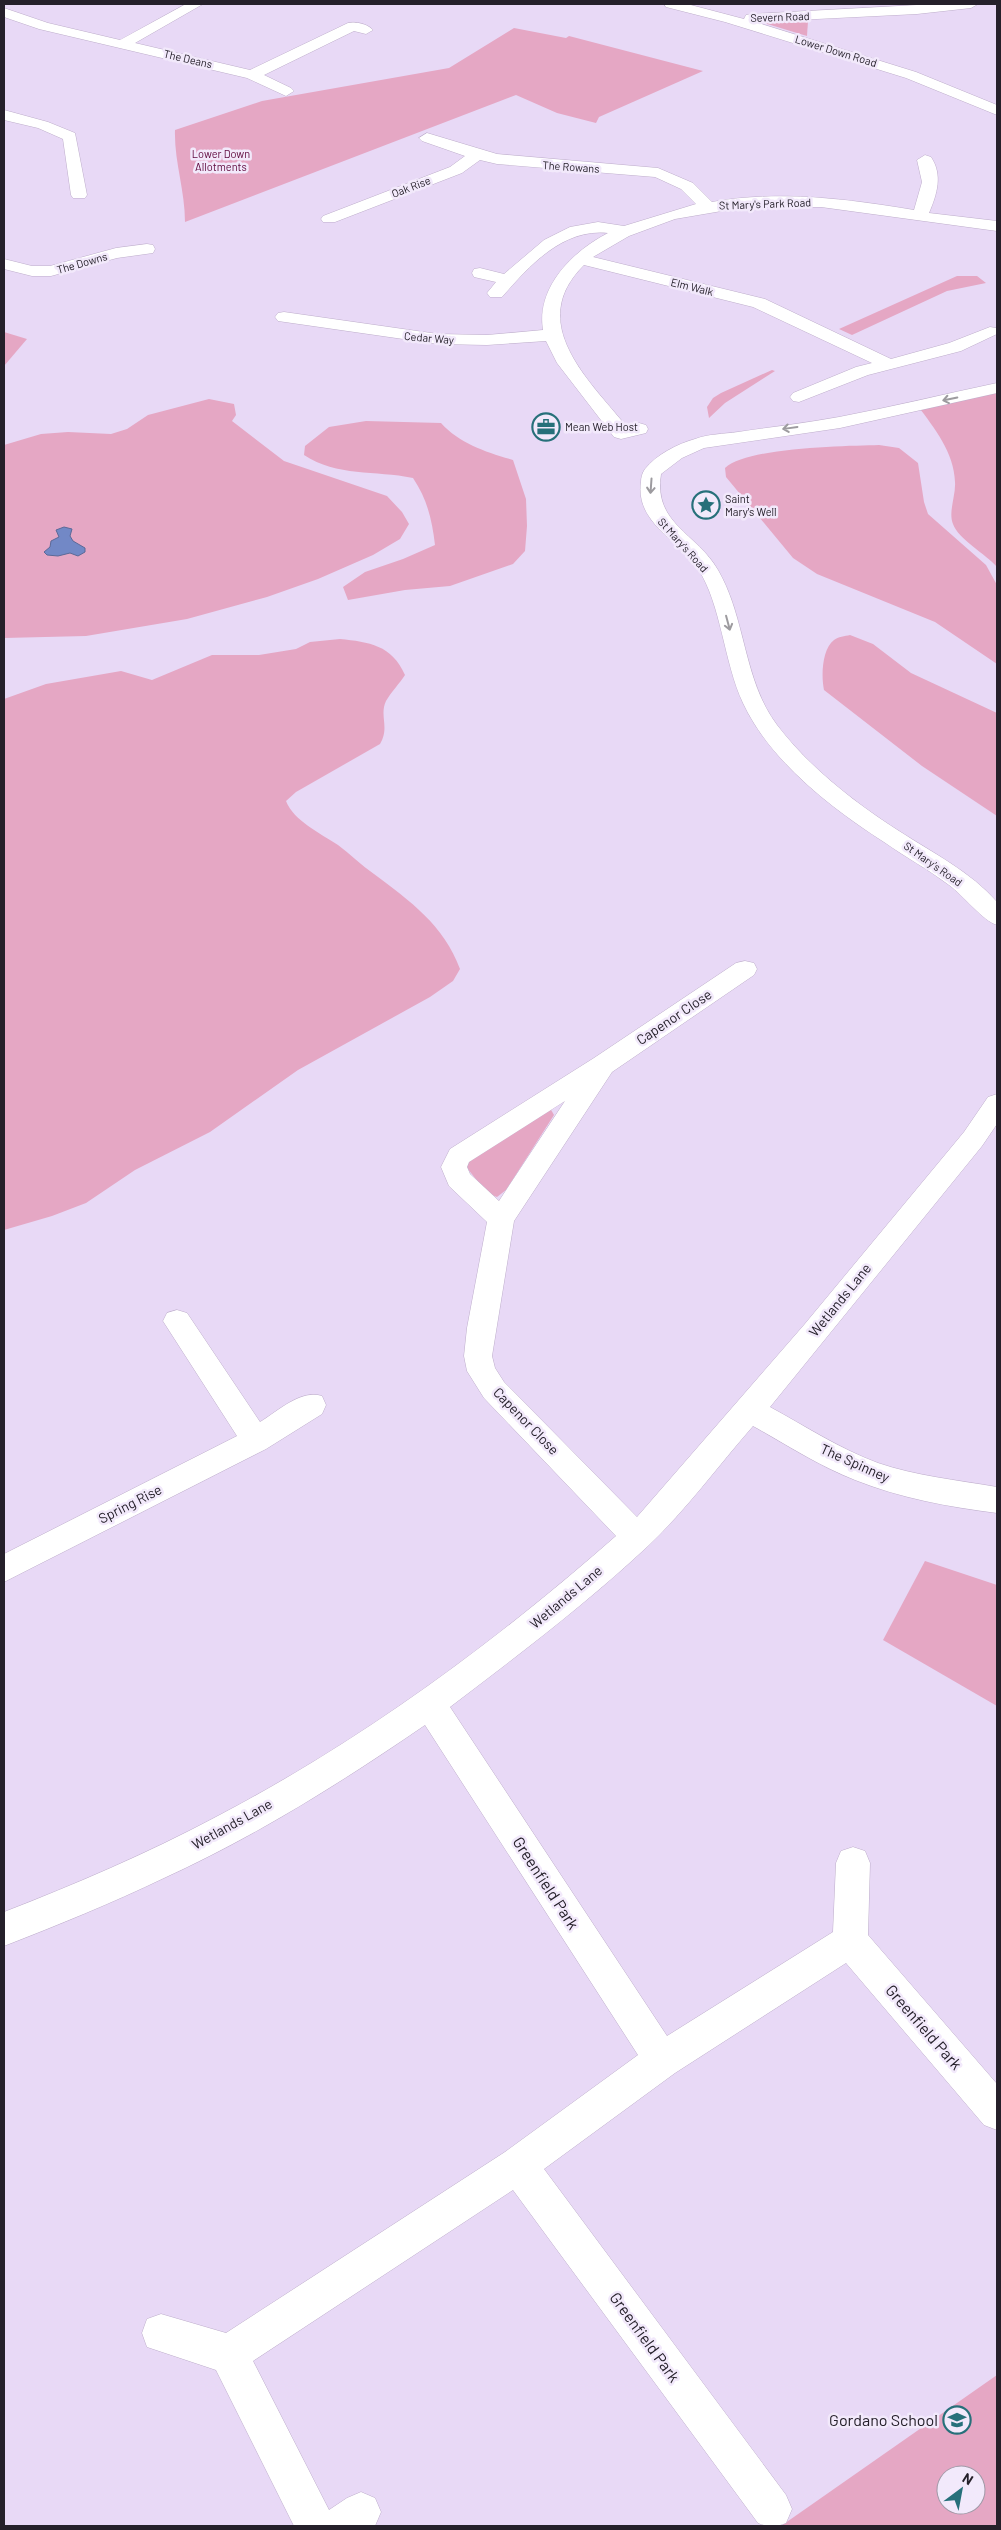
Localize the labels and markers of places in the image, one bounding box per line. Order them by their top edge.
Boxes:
office icon: Mean Web Host [531,412,561,442]
place label: Mean Web Host [565,420,638,433]
place icon: Saint Mary's Well [691,490,721,520]
place label: Saint Mary's Well [725,492,777,518]
school or university icon: Gordano School [942,2405,972,2435]
place label: Gordano School [829,2410,938,2429]

